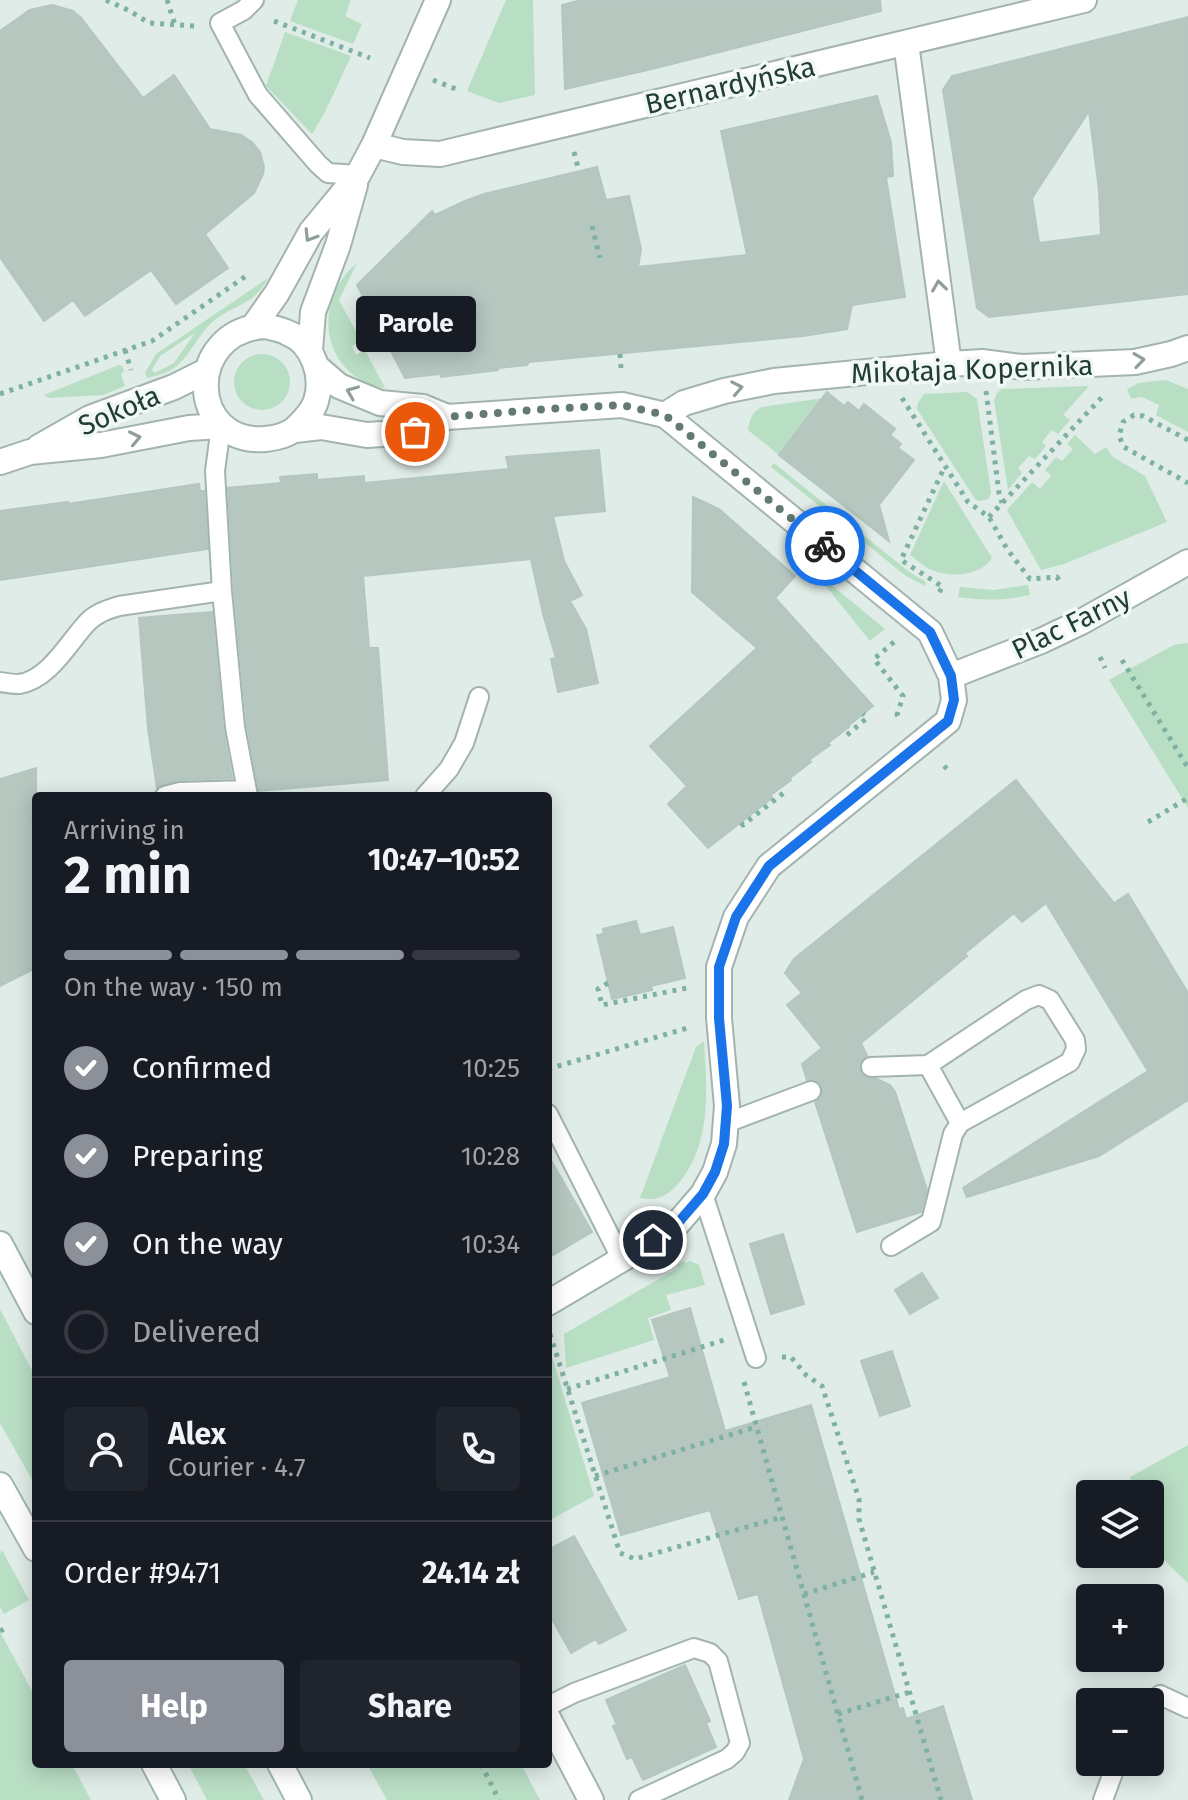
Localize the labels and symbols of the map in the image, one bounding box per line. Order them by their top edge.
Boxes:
street label: Bernardyńska [642,50,819,121]
one-way arrow [304,227,319,242]
one-way arrow [931,279,948,293]
callout: Parole [355,296,475,352]
street label: Mikołaja Kopernika [850,349,1094,390]
one-way arrow [1132,352,1145,369]
street label: Sokoła [73,379,165,442]
one-way arrow [730,380,743,397]
one-way arrow [346,385,360,402]
pin [381,398,449,466]
one-way arrow [128,430,142,447]
courier [785,506,865,586]
street label: Plac Farny [1006,580,1136,666]
pin [619,1206,687,1274]

